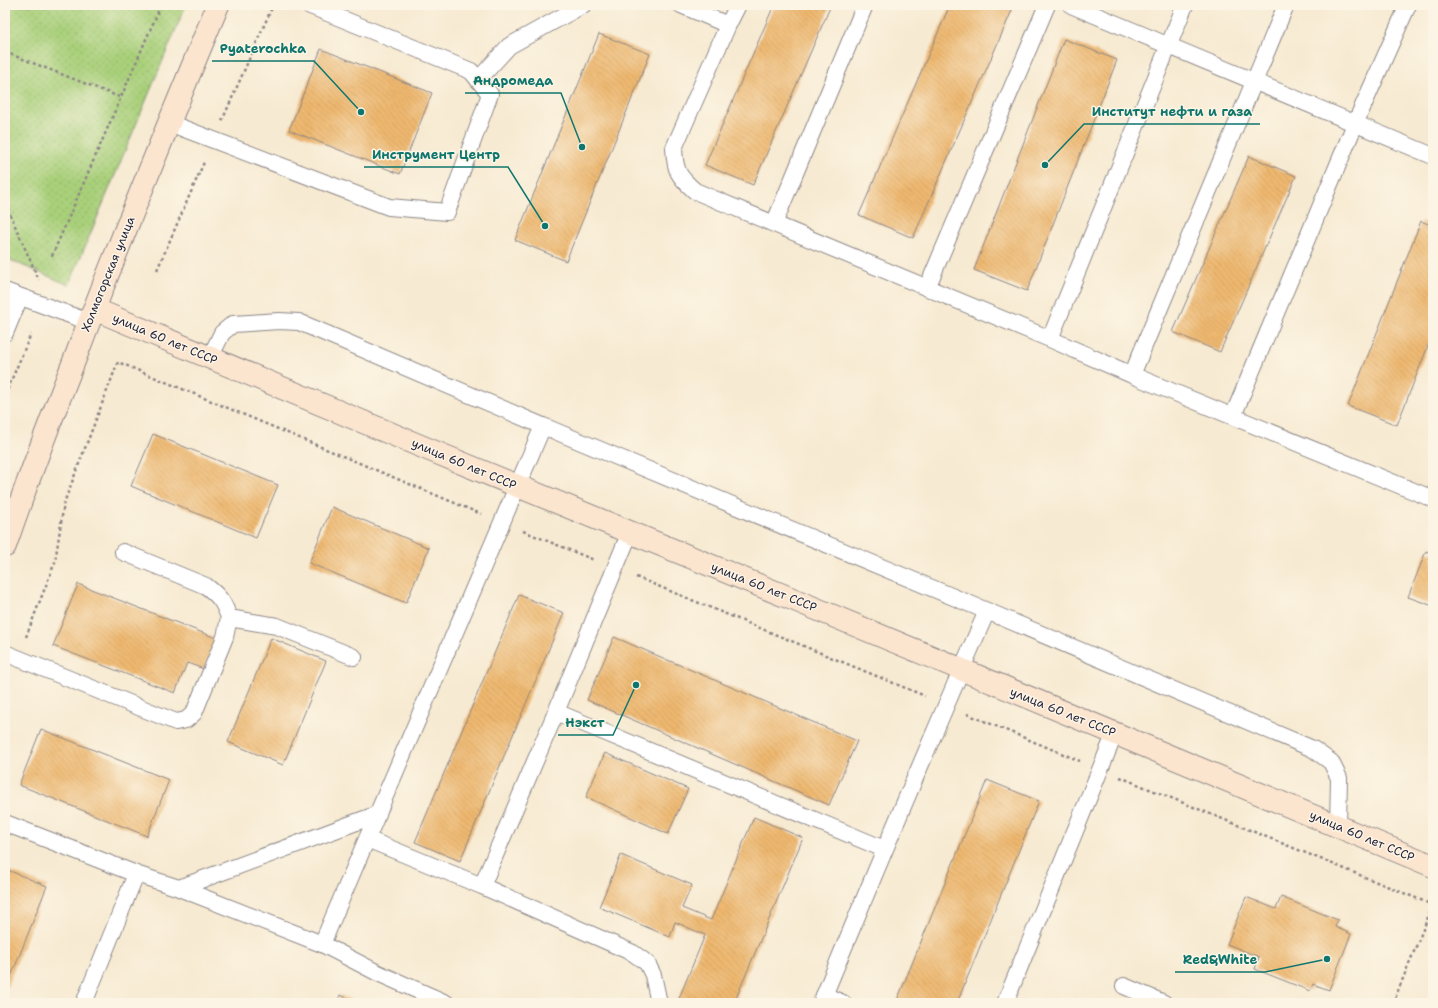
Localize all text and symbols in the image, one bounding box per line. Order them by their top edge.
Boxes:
callout: Pyaterochka [212,36,314,61]
text: Pyaterochka [220,40,306,57]
callout: Андромеда [465,68,561,93]
text: Андромеда [473,72,553,89]
callout: Институт нефти и газа [1084,99,1260,124]
text: Институт нефти и газа [1092,103,1252,120]
callout: Инструмент Центр [364,142,508,167]
text: Инструмент Центр [372,146,500,163]
street label: Холмогорская улица [78,214,139,334]
street label: улица 60 лет СССР [110,310,220,368]
street label: улица 60 лет СССР [409,435,519,493]
street label: улица 60 лет СССР [709,559,819,615]
street label: улица 60 лет СССР [1008,684,1118,740]
callout: Нэкст [558,710,613,735]
text: Нэкст [565,714,605,731]
street label: улица 60 лет СССР [1307,807,1417,865]
callout: Red&White [1175,947,1265,972]
text: Red&White [1183,951,1257,968]

